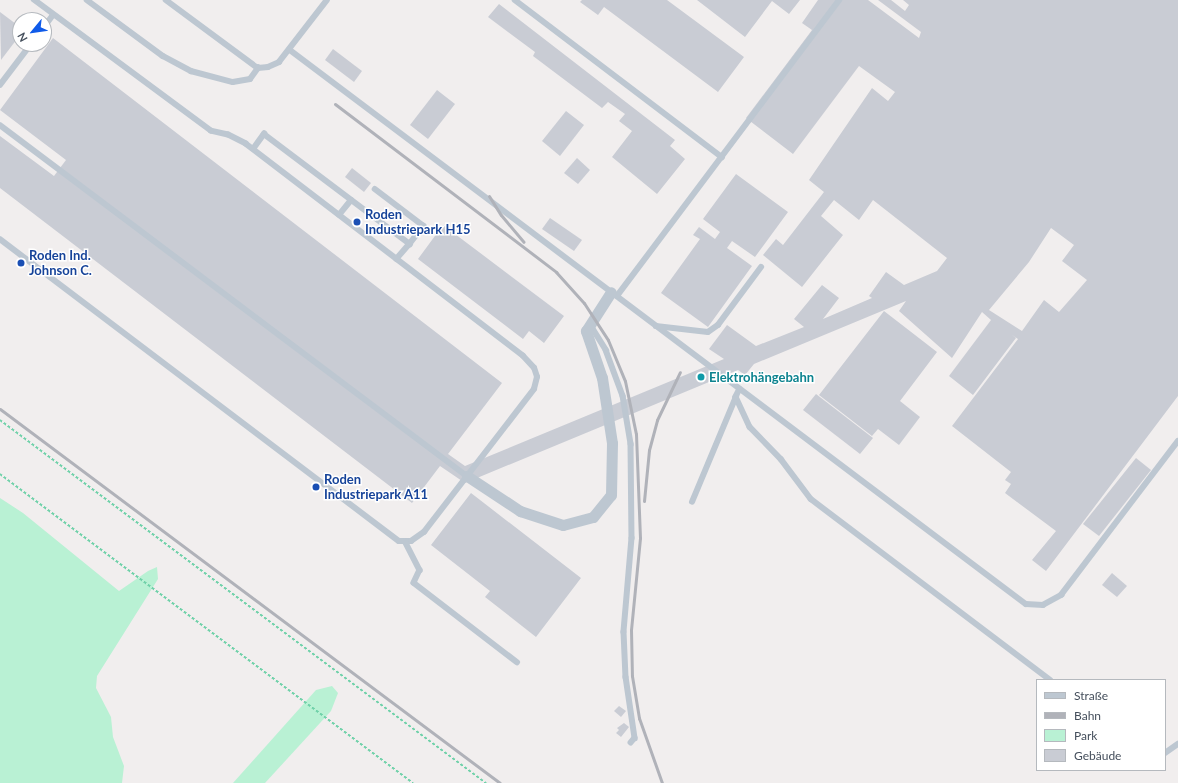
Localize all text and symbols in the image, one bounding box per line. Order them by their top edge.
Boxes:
north arrow [12,12,52,52]
text: N [14,31,30,44]
place label: Roden Industriepark H15 [365,207,470,238]
marker: Roden Industriepark H15 [352,217,362,227]
place label: Roden Ind. Johnson C. [29,248,92,279]
marker: Roden Ind. Johnson C. [16,258,26,268]
place label: Elektrohängebahn [709,369,814,385]
marker: Elektrohängebahn [696,372,706,382]
place label: Roden Industriepark A11 [324,472,428,503]
marker: Roden Industriepark A11 [311,482,321,492]
legend [1036,679,1166,771]
text: Straße [1074,688,1108,703]
text: Bahn [1074,708,1101,723]
text: Park [1074,728,1097,743]
text: Gebäude [1074,748,1121,763]

